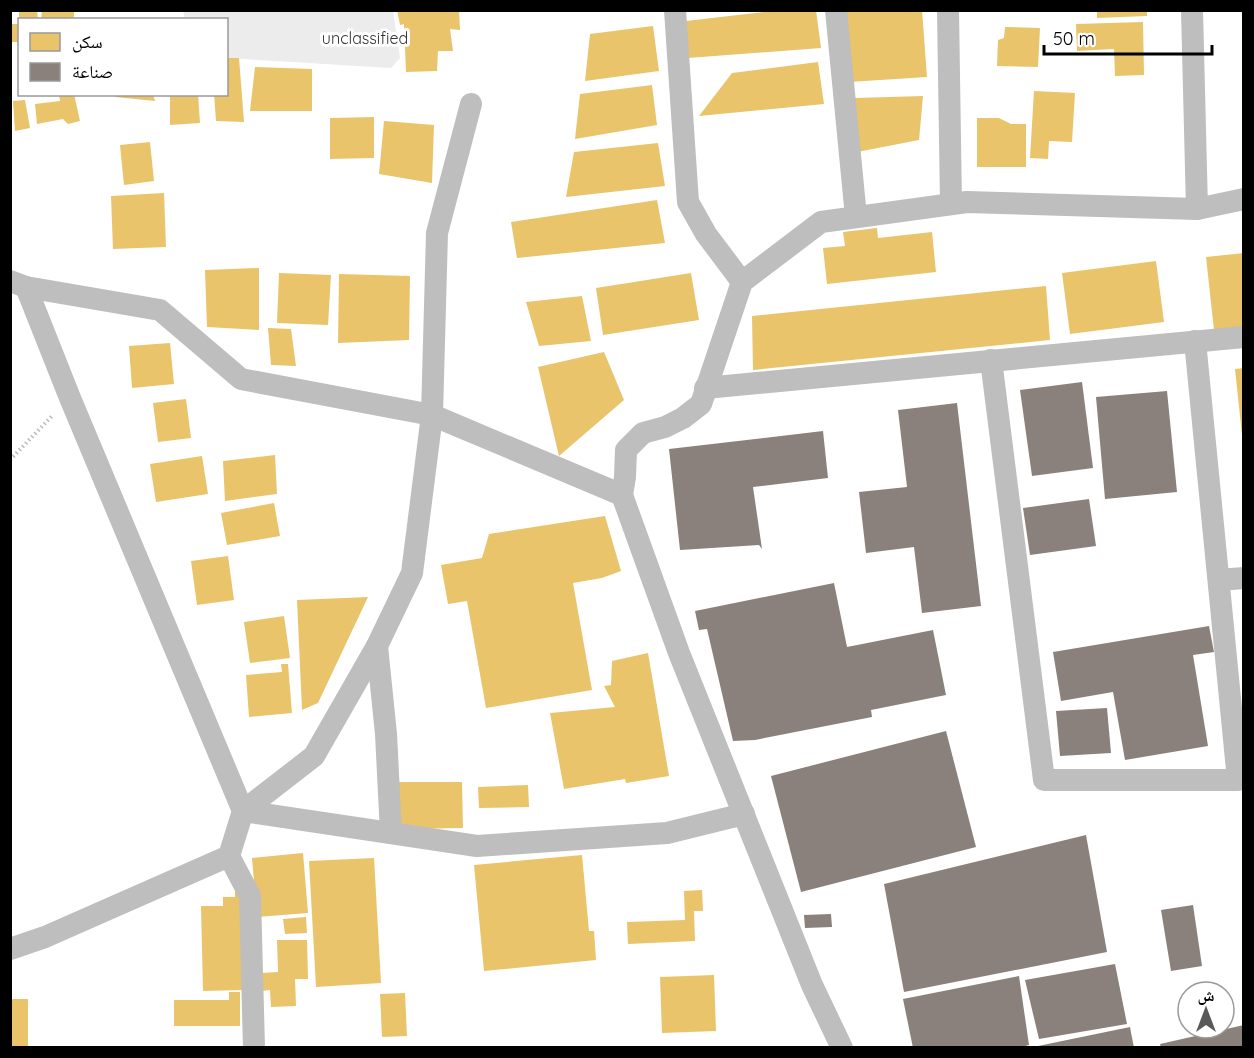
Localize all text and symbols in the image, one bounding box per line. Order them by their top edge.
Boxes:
legend [18,18,228,96]
scale bar [1044,18,1212,56]
text: 50 m [1053,27,1095,50]
park label: unclassified [322,28,408,48]
text: سكن [72,30,103,53]
text: صناعة [72,60,113,83]
north arrow [1176,980,1236,1040]
text: ش [1198,985,1215,1005]

